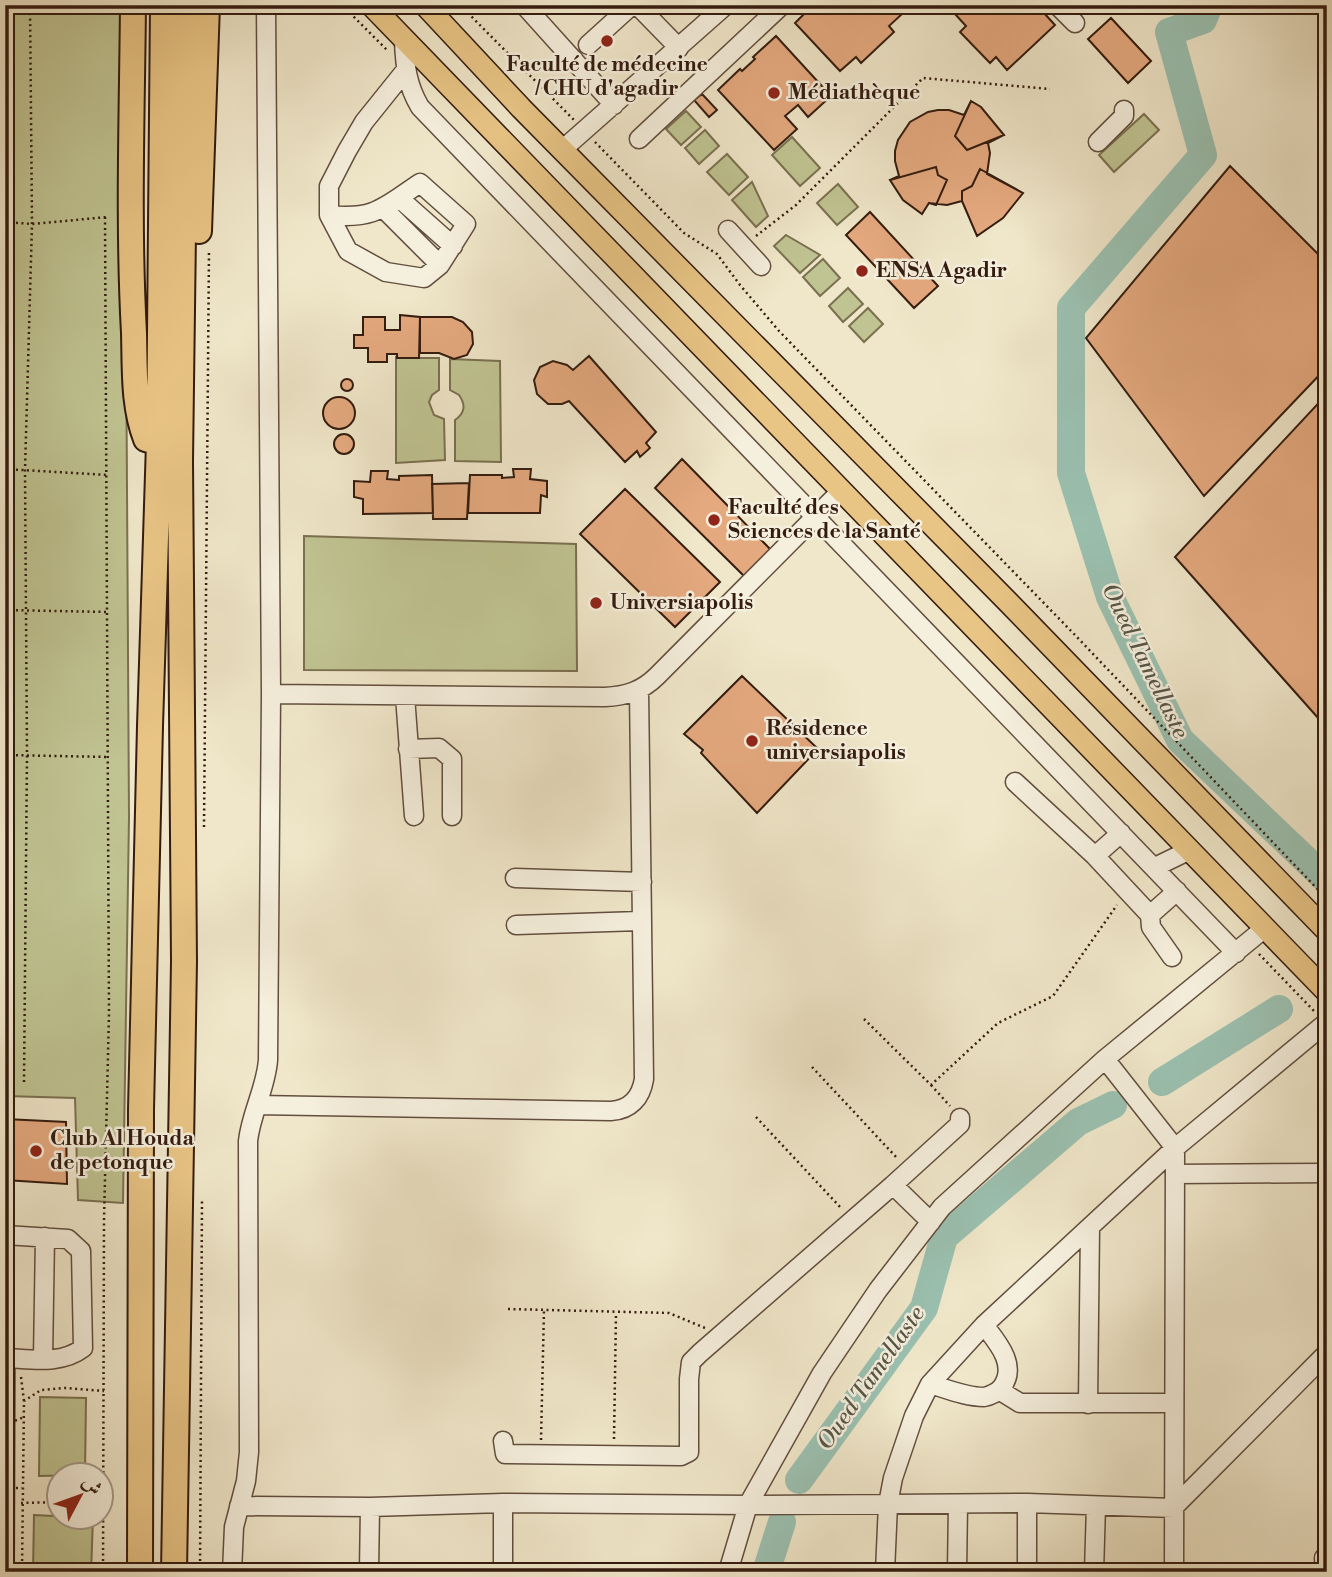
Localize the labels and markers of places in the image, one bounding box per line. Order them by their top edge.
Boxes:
marker: Faculté de médecine / CHU d'agadir [599,33,615,49]
place label: Faculté de médecine / CHU d'agadir [506,52,708,102]
place label: Médiathèque [788,80,920,106]
marker: Médiathèque [766,85,782,101]
place label: ENSA Agadir [876,258,1007,284]
marker: ENSA Agadir [854,263,870,279]
place label: Faculté des Sciences de la Santé [728,495,921,545]
marker: Faculté des Sciences de la Santé [706,512,722,528]
place label: Universiapolis [610,590,753,616]
marker: Universiapolis [588,595,604,611]
place label: Résidence universiapolis [766,716,906,766]
marker: Résidence universiapolis [744,733,760,749]
place label: Club Al Houda de petonque [50,1126,194,1176]
marker: Club Al Houda de petonque [28,1143,44,1159]

